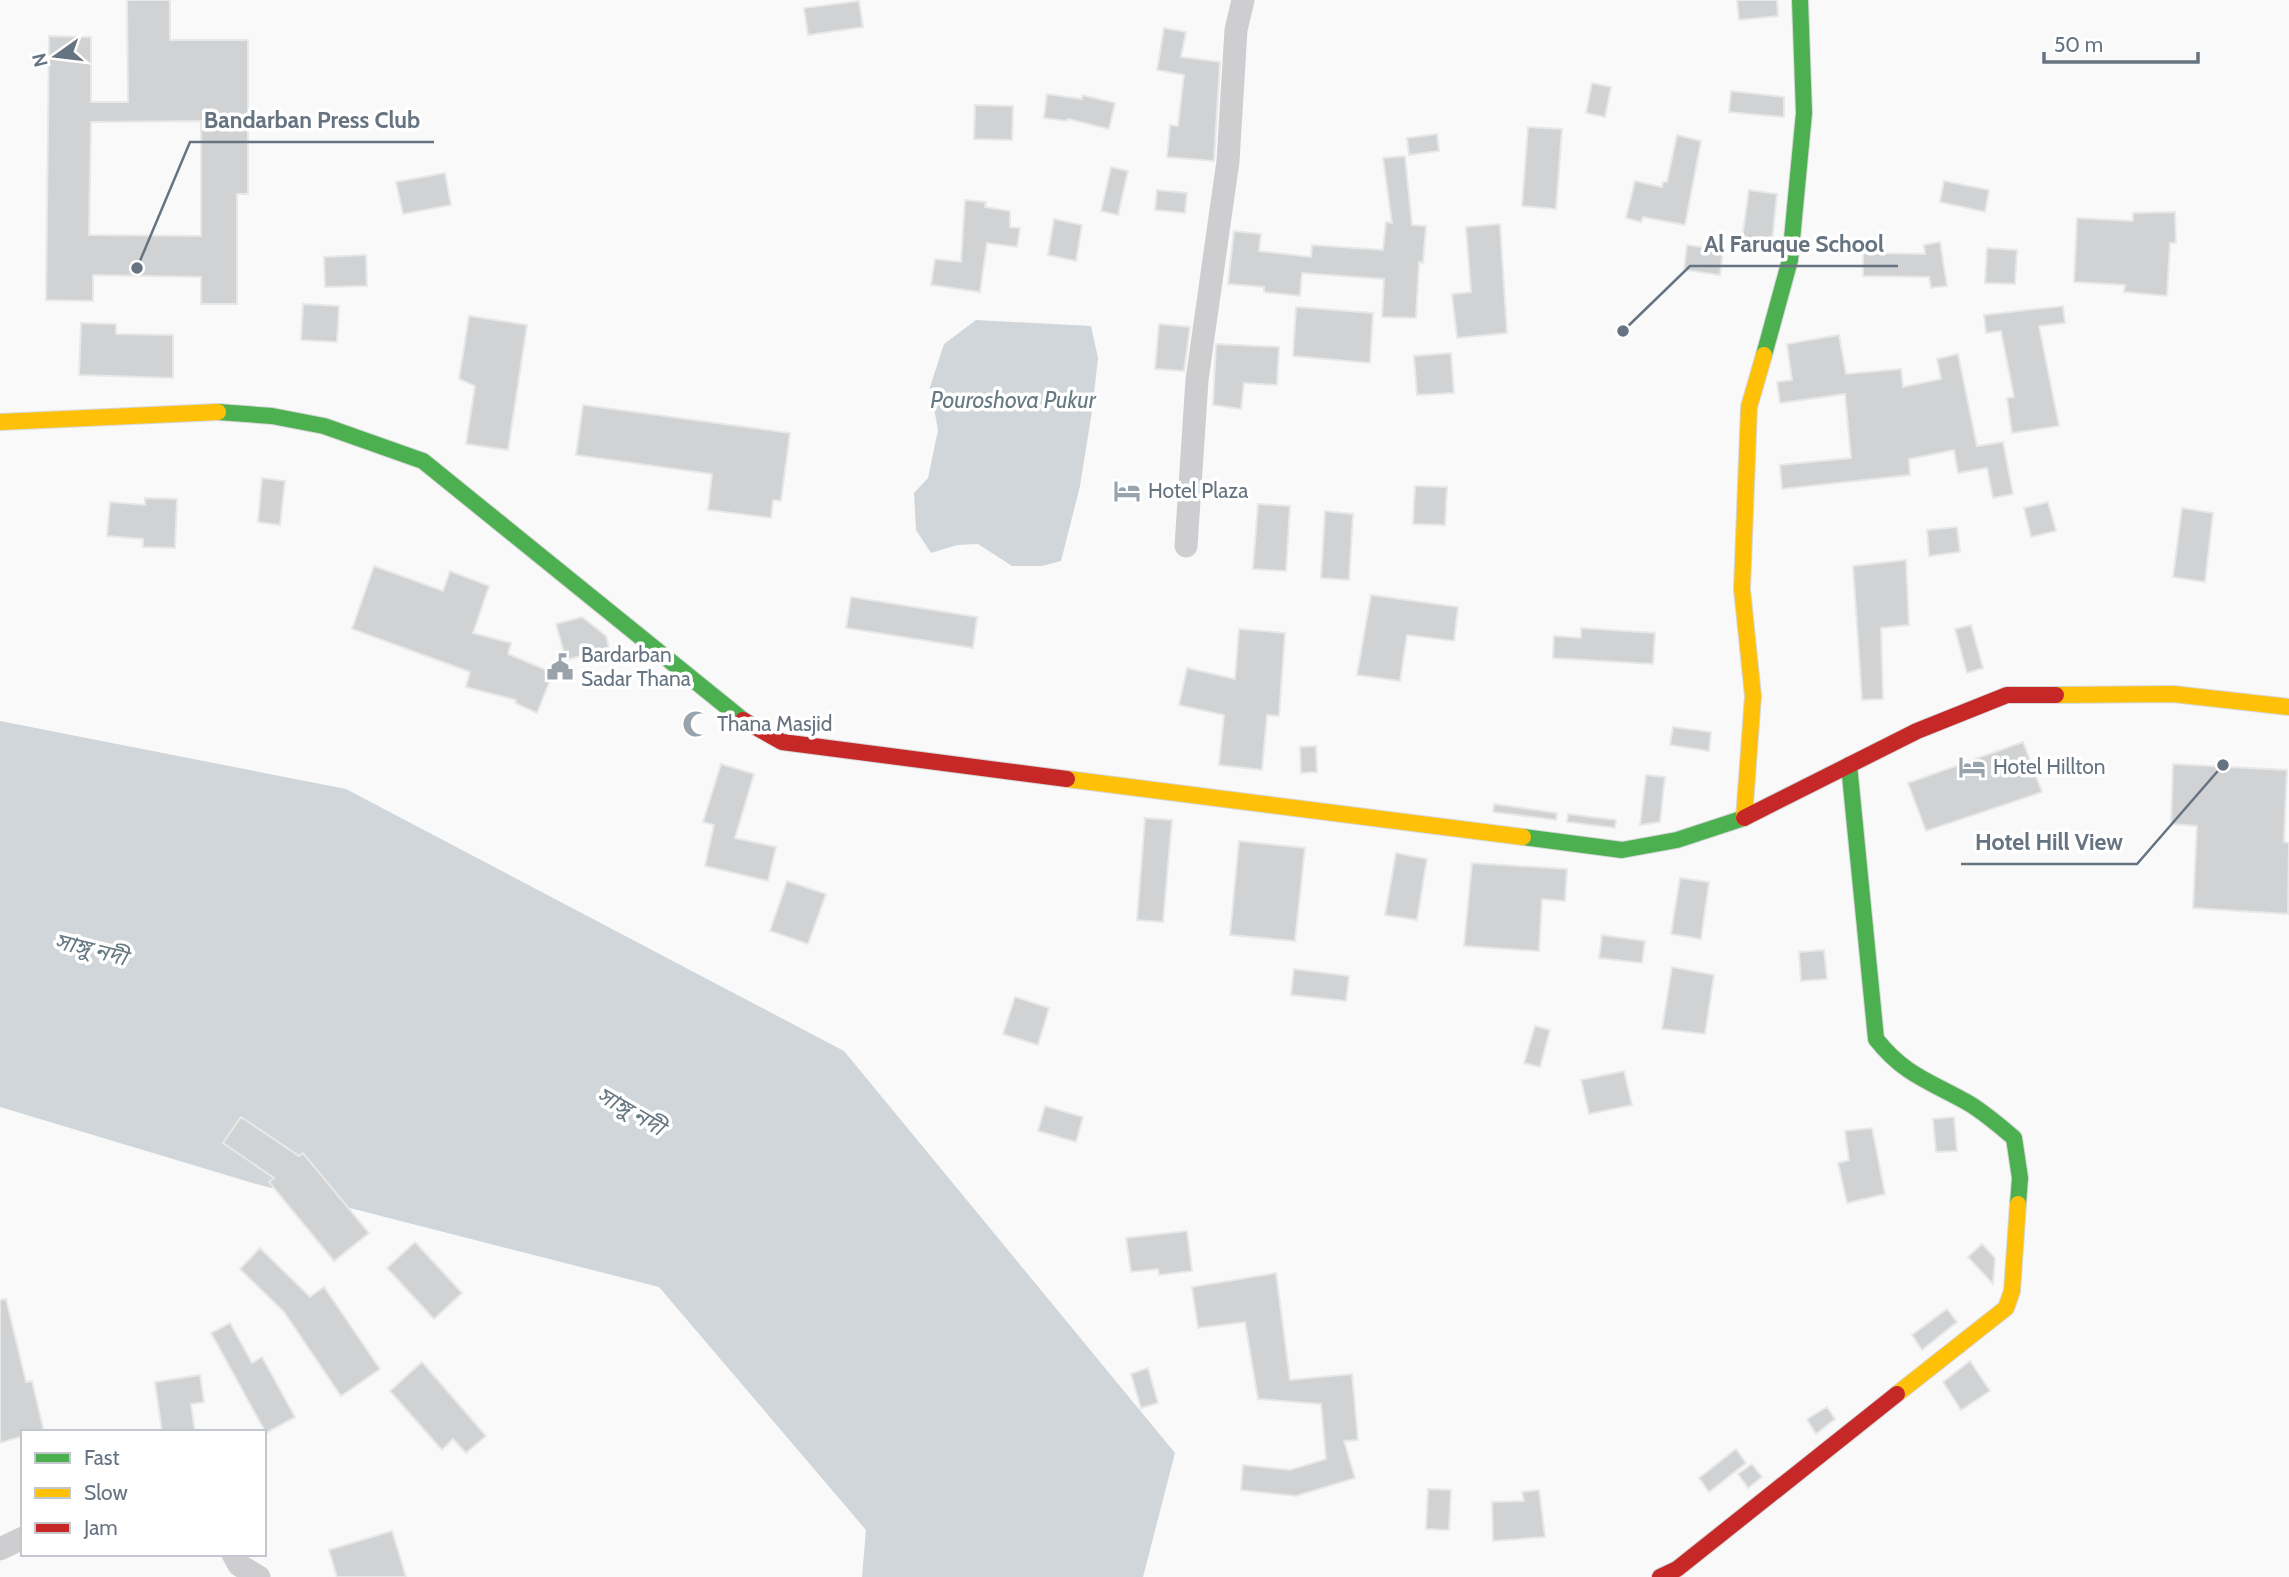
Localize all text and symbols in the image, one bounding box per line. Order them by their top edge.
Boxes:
north arrow [21,21,91,91]
scale bar [2044,21,2198,65]
text: 50 m [2054,32,2103,57]
text: N [27,51,53,69]
callout: Bandarban Press Club [190,98,434,142]
text: Bandarban Press Club [204,106,420,134]
callout: Al Faruque School [1690,222,1898,266]
text: Al Faruque School [1704,230,1884,258]
water label: Pouroshova Pukur [930,386,1097,414]
hotel icon: Hotel Plaza [1112,476,1142,506]
place label: Hotel Plaza [1148,478,1248,503]
place label: Bardarban Sadar Thana [581,642,691,691]
public building icon: Bardarban Sadar Thana [545,652,575,682]
mosque icon: Thana Masjid [681,709,711,739]
place label: Thana Masjid [717,711,832,737]
hotel icon: Hotel Hillton [1957,752,1987,782]
place label: Hotel Hillton [1993,754,2106,779]
callout: Hotel Hill View [1961,820,2137,864]
text: Hotel Hill View [1975,828,2123,856]
water label: সাঙ্গু নদী [52,927,134,973]
water label: সাঙ্গু নদী [592,1080,673,1144]
legend [21,1430,266,1556]
text: Fast [84,1445,120,1470]
text: Slow [84,1480,128,1505]
text: Jam [83,1515,118,1540]

